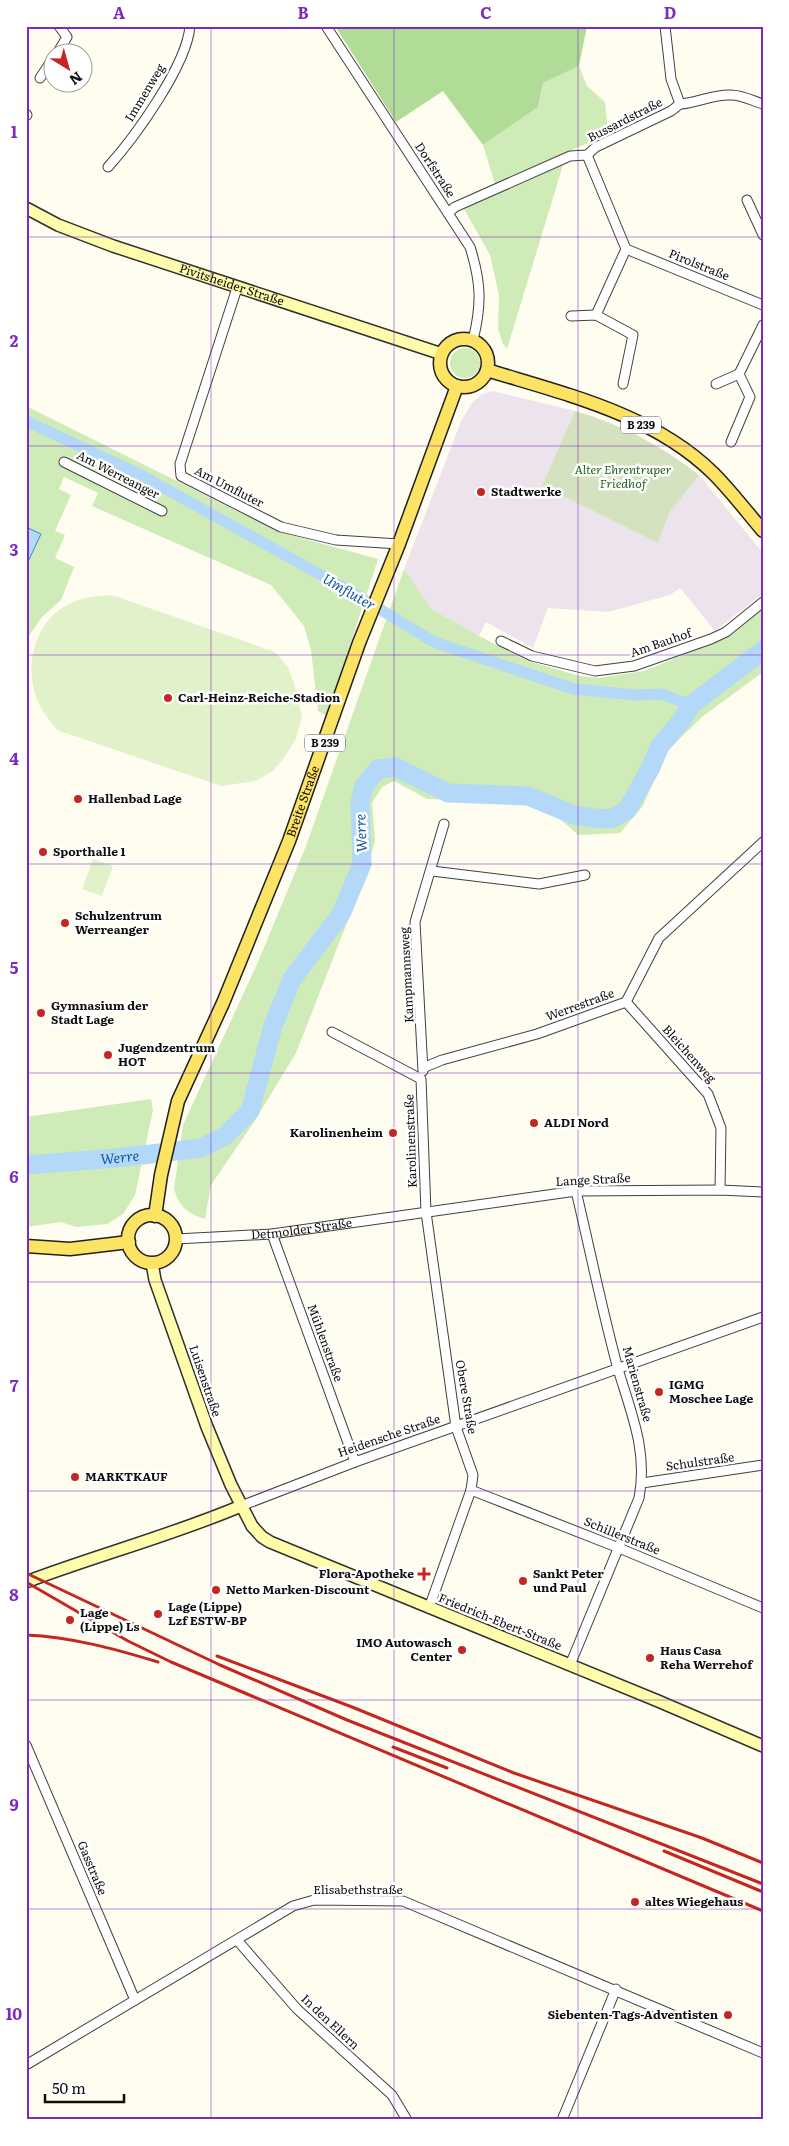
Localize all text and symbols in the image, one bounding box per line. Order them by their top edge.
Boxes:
text: A [113,0,125,24]
text: B [297,0,309,24]
text: C [480,0,492,24]
text: D [664,0,676,24]
north arrow [42,42,92,92]
street label: Immenweg [120,60,169,125]
text: N [66,68,87,91]
street label: Bussardstraße [584,92,665,146]
text: 1 [11,119,18,143]
street label: Dorfstraße [411,138,460,201]
street label: Pirolstraße [666,244,732,284]
street label: Pivitsheider Straße [177,258,287,310]
text: 2 [10,328,19,352]
road number: B 239 [621,416,661,434]
street label: Am Werreanger [74,445,163,503]
park label: Alter Ehrentruper Friedhof [575,460,672,492]
street label: Am Umfluter [192,461,267,511]
place label: Stadtwerke [491,482,562,500]
marker: Stadtwerke [475,486,487,498]
text: 3 [10,537,19,561]
water label: Umfluter [319,568,380,615]
street label: Am Bauhof [628,623,695,661]
place label: Carl-Heinz-Reiche-Stadion [178,688,341,706]
marker: Carl-Heinz-Reiche-Stadion [162,692,174,704]
road number: B 239 [305,734,345,751]
text: 4 [9,746,19,770]
street label: Breite Straße [281,763,323,840]
place label: Hallenbad Lage [88,789,182,807]
marker: Hallenbad Lage [72,793,84,805]
water label: Werre [349,813,371,853]
place label: Sporthalle 1 [53,842,125,860]
marker: Sporthalle 1 [37,846,49,858]
place label: Schulzentrum Werreanger [75,906,162,938]
marker: Schulzentrum Werreanger [59,917,71,929]
street label: Kampmannsweg [394,926,418,1024]
text: 5 [10,955,19,979]
street label: Werrestraße [543,983,616,1025]
place label: Gymnasium der Stadt Lage [51,996,149,1028]
marker: Gymnasium der Stadt Lage [35,1007,47,1019]
street label: Bleichenweg [659,1020,721,1087]
place label: Jugendzentrum HOT [118,1038,215,1070]
marker: Jugendzentrum HOT [102,1049,114,1061]
street label: Karolinenstraße [399,1094,421,1188]
place label: ALDI Nord [544,1113,609,1131]
marker: ALDI Nord [528,1117,540,1129]
place label: Karolinenheim [290,1123,383,1141]
marker: Karolinenheim [387,1127,399,1139]
water label: Werre [100,1144,140,1168]
text: 6 [9,1164,19,1188]
street label: Lange Straße [555,1168,631,1190]
street label: Detmolder Straße [250,1213,353,1243]
street label: Mühlenstraße [304,1301,348,1384]
street label: Luisenstraße [185,1342,227,1419]
street label: Marienstraße [619,1344,657,1424]
street label: Obere Straße [452,1358,482,1435]
text: 7 [10,1373,19,1397]
place label: IGMG Moschee Lage [669,1375,753,1407]
marker: IGMG Moschee Lage [653,1386,665,1398]
street label: Heidensche Straße [335,1409,442,1461]
street label: Schulstraße [665,1447,735,1475]
place label: MARKTKAUF [85,1467,168,1485]
marker: MARKTKAUF [69,1471,81,1483]
street label: Schillerstraße [581,1512,663,1559]
place label: Flora-Apotheke [319,1564,414,1582]
place label: Sankt Peter und Paul [533,1564,604,1596]
marker: Flora-Apotheke [418,1568,430,1580]
marker: Sankt Peter und Paul [517,1575,529,1587]
place label: Netto Marken-Discount [226,1580,370,1598]
text: 8 [9,1582,19,1606]
marker: Netto Marken-Discount [210,1584,222,1596]
street label: Friedrich-Ebert-Straße [436,1588,565,1654]
place label: Lage (Lippe) Lzf ESTW-BP [168,1597,247,1629]
place label: Lage (Lippe) Ls [80,1603,139,1635]
marker: Lage (Lippe) Lzf ESTW-BP [152,1608,164,1620]
marker: Lage (Lippe) Ls [64,1614,76,1626]
place label: IMO Autowasch Center [356,1633,452,1665]
place label: Haus Casa Reha Werrehof [660,1641,754,1673]
marker: IMO Autowasch Center [456,1644,468,1656]
marker: Haus Casa Reha Werrehof [644,1652,656,1664]
text: 9 [9,1792,19,1816]
street label: Gasstraße [73,1838,112,1897]
street label: Elisabethstraße [313,1880,403,1898]
place label: altes Wiegehaus [645,1892,743,1910]
marker: altes Wiegehaus [629,1896,641,1908]
street label: In den Ellern [297,1989,364,2053]
text: 10 [6,2001,22,2025]
place label: Siebenten-Tags-Adventisten [548,2005,719,2023]
marker: Siebenten-Tags-Adventisten [722,2009,734,2021]
scale bar [45,2071,124,2103]
text: 50 m [52,2076,86,2099]

